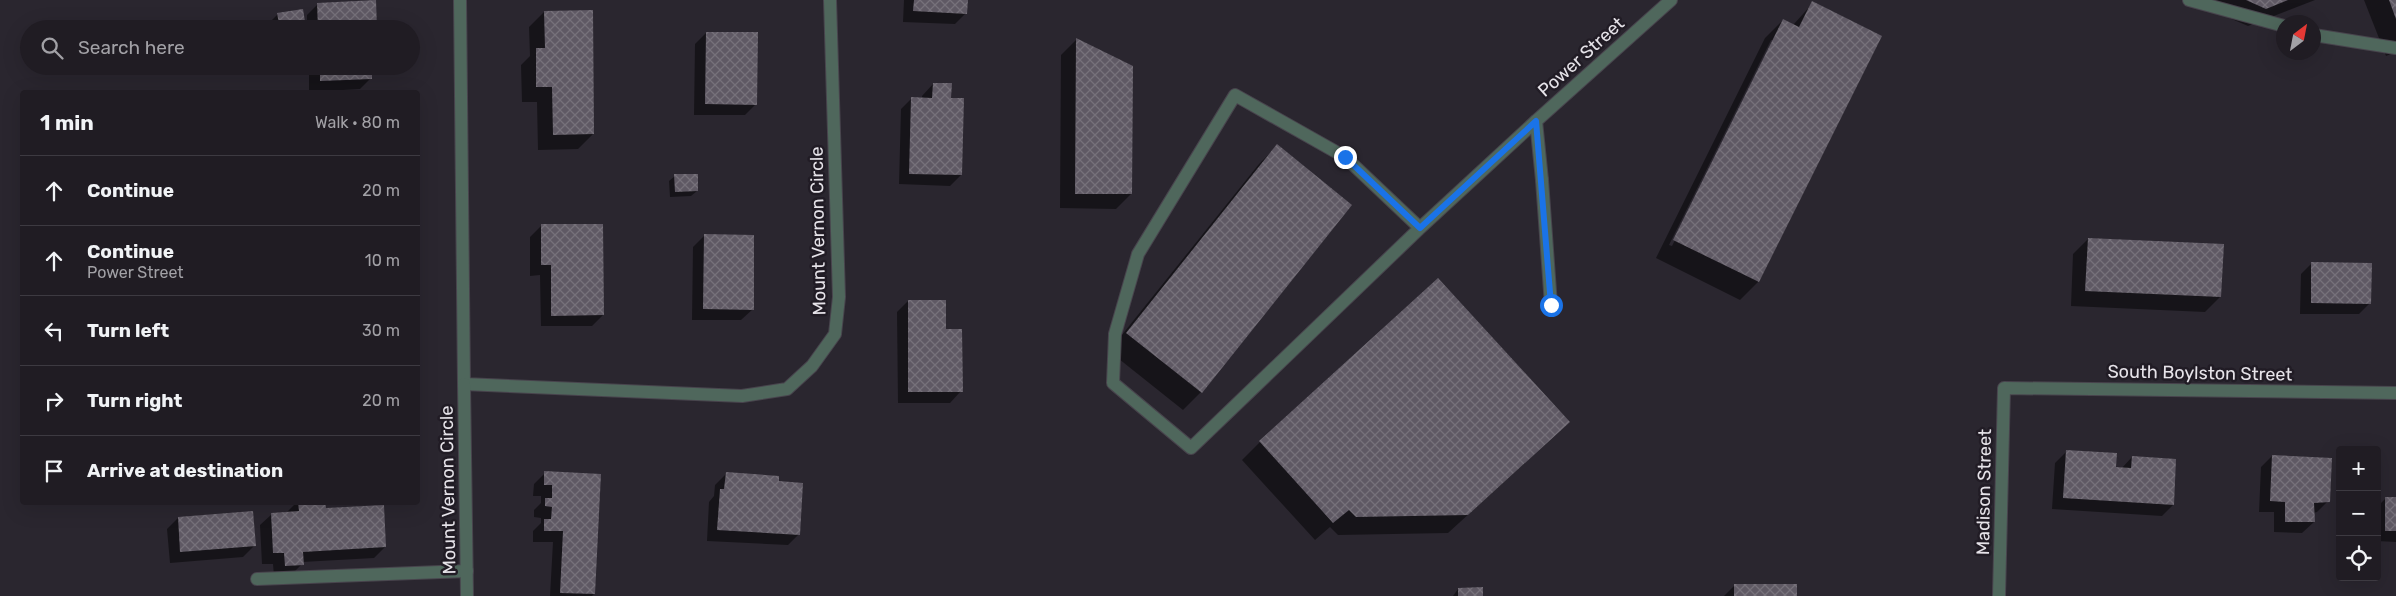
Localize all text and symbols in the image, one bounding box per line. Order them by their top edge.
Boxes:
street label: Power Street [1533,12,1629,102]
north arrow [2276,15,2321,60]
search box [20,20,420,75]
icon: search [38,34,66,62]
text: Search here [78,36,185,59]
text: 1 min [40,110,94,135]
text: Walk · 80 m [315,113,400,132]
street label: Mount Vernon Circle [806,146,830,316]
route end [1334,146,1357,169]
icon: ahead [40,177,68,205]
text: Continue [87,179,174,202]
text: 20 m [362,181,400,200]
text: Continue [87,240,174,263]
icon: ahead [40,247,68,275]
text: 10 m [365,251,400,270]
text: Power Street [87,263,184,282]
route start [1540,294,1563,317]
icon: left [40,317,68,345]
text: Turn left [87,319,169,342]
text: 30 m [362,321,400,340]
street label: South Boylston Street [2107,360,2293,386]
icon: right [40,387,68,415]
text: Turn right [87,389,182,412]
text: 20 m [362,391,400,410]
street label: Mount Vernon Circle [436,405,460,575]
street label: Madison Street [1972,429,1996,555]
map controls [2336,446,2381,581]
button: + [2336,446,2381,491]
icon: arrive [40,457,68,485]
text: Arrive at destination [87,459,283,482]
button: − [2336,491,2381,536]
button: locate [2336,536,2381,581]

